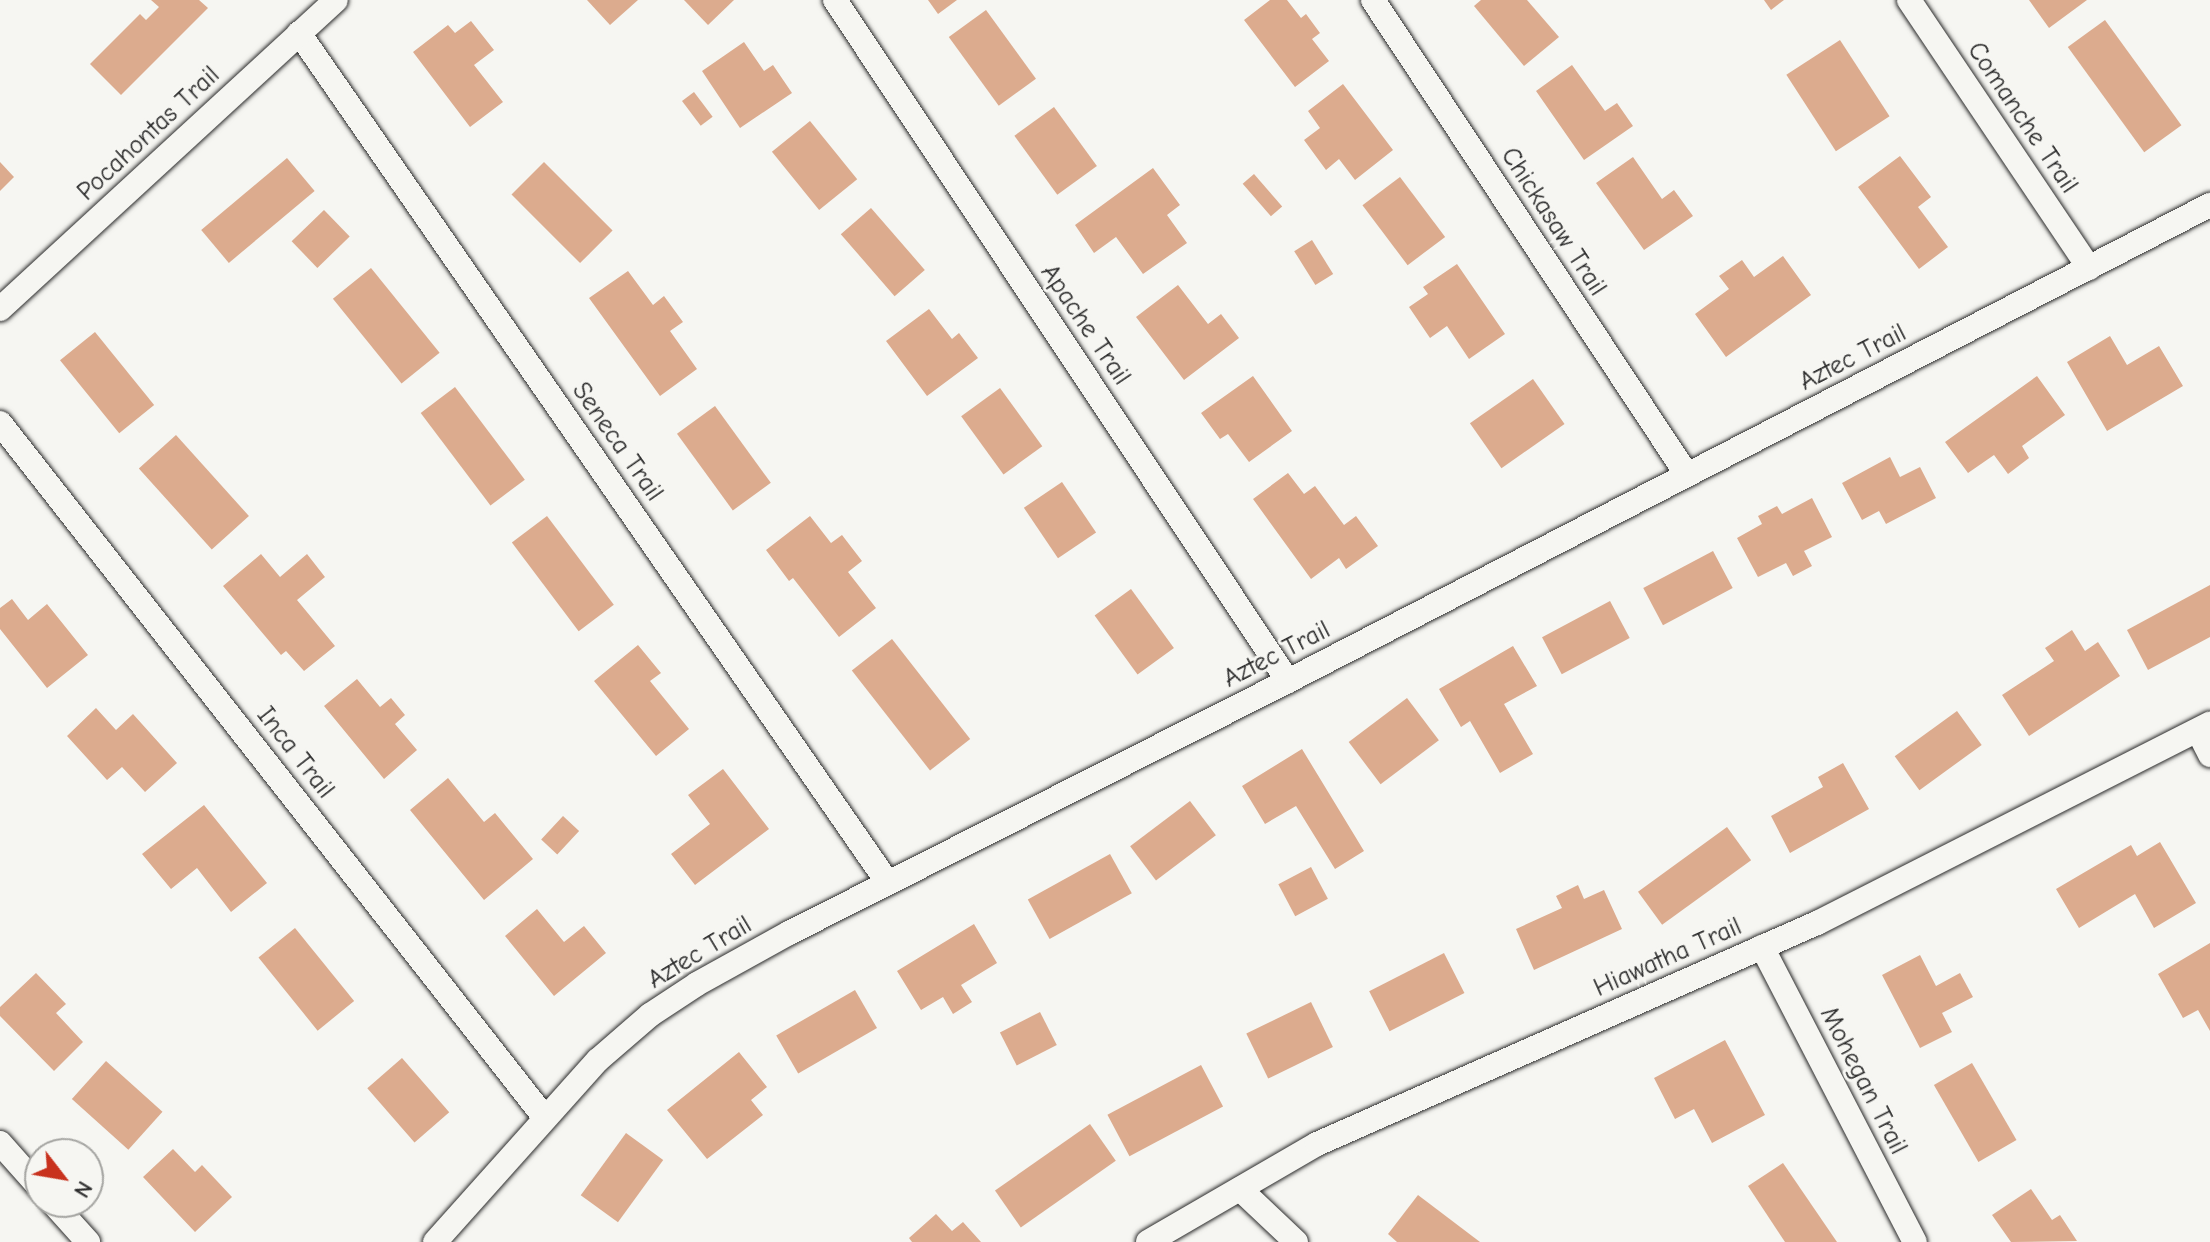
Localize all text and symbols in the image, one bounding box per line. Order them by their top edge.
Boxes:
street label: Comanche Trail [1960,36,2084,200]
street label: Pocahontas Trail [71,60,227,208]
street label: Chickasaw Trail [1493,142,1613,302]
street label: Apache Trail [1033,259,1137,391]
street label: Aztec Trail [1794,318,1912,398]
street label: Seneca Trail [565,377,669,507]
street label: Aztec Trail [1218,615,1336,695]
street label: Inca Trail [250,701,340,805]
street label: Aztec Trail [642,910,758,996]
street label: Hiawatha Trail [1589,912,1747,1004]
street label: Mohegan Trail [1813,1002,1913,1160]
north arrow [24,1138,104,1218]
text: N [68,1176,98,1202]

